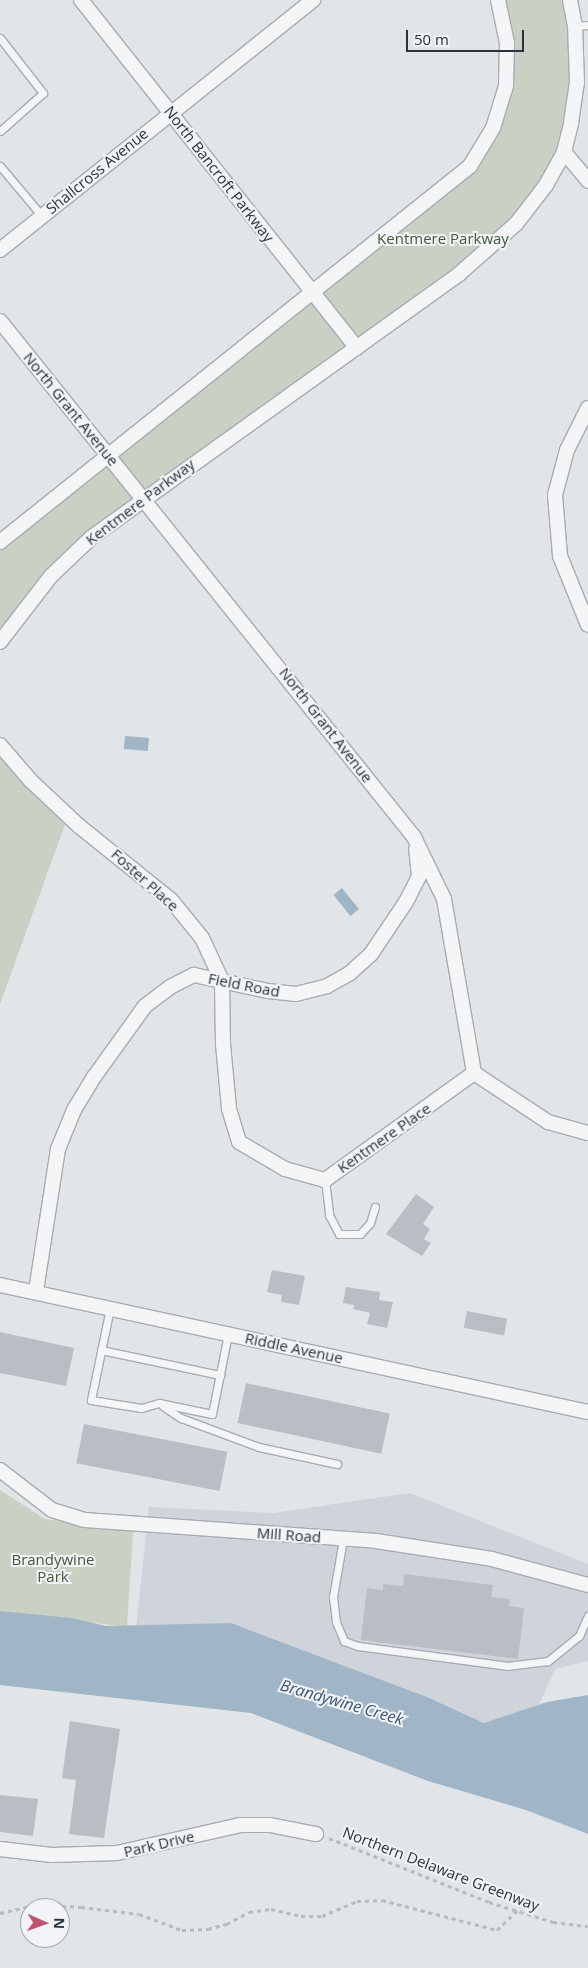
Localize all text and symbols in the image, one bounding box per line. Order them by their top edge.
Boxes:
scale bar [408,20,526,52]
text: 50 m [414,29,449,49]
street label: North Bancroft Parkway [160,102,278,246]
street label: Shallcross Avenue [42,124,152,218]
park label: Kentmere Parkway [377,230,509,248]
street label: North Grant Avenue [20,349,122,469]
street label: Kentmere Parkway [82,455,198,549]
street label: North Grant Avenue [276,664,376,786]
street label: Foster Place [108,845,182,915]
street label: Field Road [207,969,281,1001]
street label: Kentmere Place [334,1099,434,1177]
street label: Riddle Avenue [243,1329,345,1367]
street label: Mill Road [256,1524,322,1546]
park label: Brandywine Park [11,1550,95,1585]
water label: Brandywine Creek [278,1675,406,1729]
street label: Northern Delaware Greenway [340,1823,542,1915]
street label: Park Drive [122,1827,196,1861]
north arrow [20,1898,70,1948]
text: N [50,1917,69,1930]

